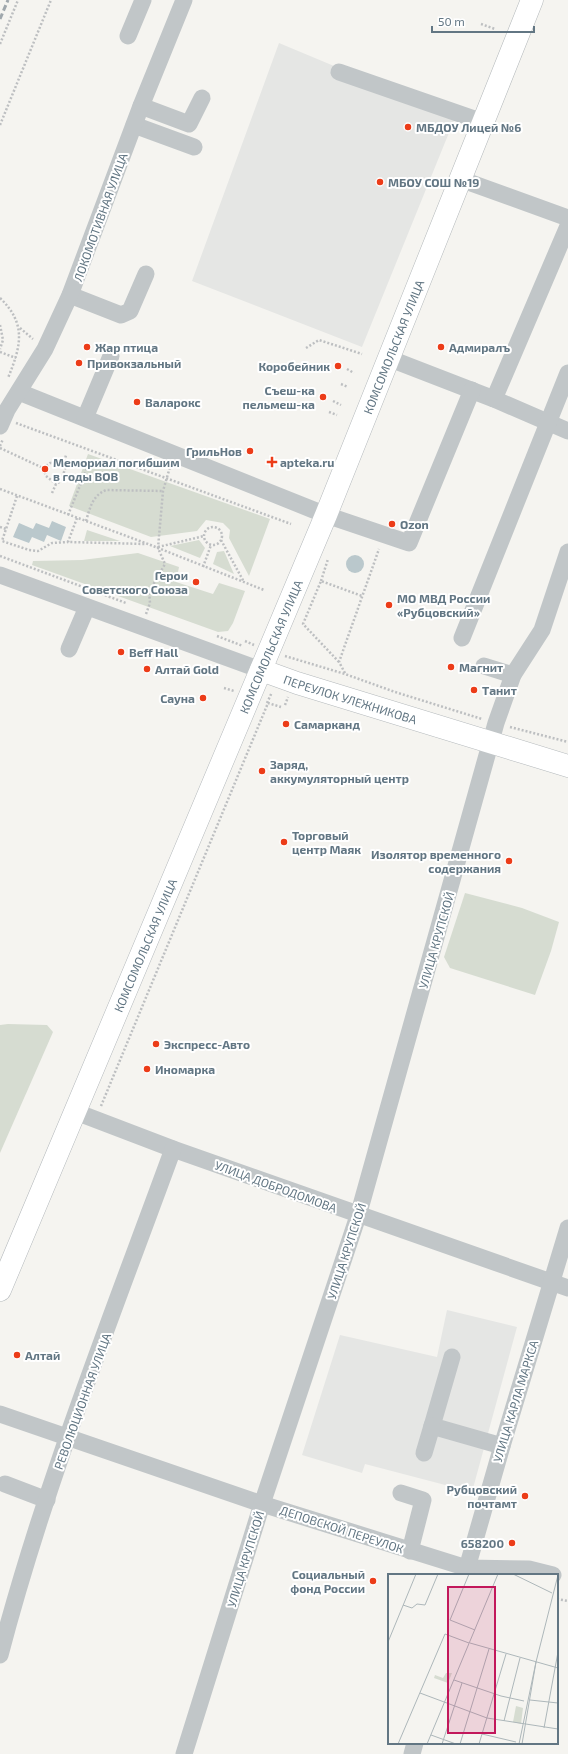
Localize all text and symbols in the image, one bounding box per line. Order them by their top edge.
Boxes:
scale bar [432,8,534,34]
text: 50 m [438,14,465,28]
place label: МБДОУ Лицей №6 [416,120,521,134]
marker: МБДОУ Лицей №6 [403,122,413,132]
street label: ЛОКОМОТИВНАЯ УЛИЦА [70,150,130,283]
place label: МБОУ СОШ №19 [388,175,479,189]
marker: МБОУ СОШ №19 [375,177,385,187]
street label: КОМСОМОЛЬСКАЯ УЛИЦА [360,277,427,416]
place label: Жар птица [95,340,158,354]
place label: Адмиралъ [449,340,510,354]
marker: Жар птица [82,342,92,352]
marker: Адмиралъ [436,342,446,352]
place label: Привокзальный [87,356,181,370]
marker: Привокзальный [74,358,84,368]
place label: Коробейник [258,359,330,373]
marker: Коробейник [333,361,343,371]
place label: Съеш-ка пельмеш-ка [243,383,315,411]
marker: Съеш-ка пельмеш-ка [318,392,328,402]
place label: Валарокс [145,395,201,409]
marker: Валарокс [132,397,142,407]
place label: ГрильНов [186,444,242,458]
marker: ГрильНов [245,446,255,456]
place label: Мемориал погибшим в годы ВОВ [53,455,180,483]
place label: apteka.ru [280,455,334,469]
marker: apteka.ru [267,457,277,467]
marker: Мемориал погибшим в годы ВОВ [40,464,50,474]
place label: Ozon [400,517,429,531]
marker: Ozon [387,519,397,529]
place label: Герои Советского Союза [82,568,188,596]
marker: Герои Советского Союза [191,577,201,587]
street label: КОМСОМОЛЬСКАЯ УЛИЦА [236,577,305,715]
place label: МО МВД России «Рубцовский» [397,591,490,619]
marker: МО МВД России «Рубцовский» [384,600,394,610]
place label: Beff Hall [129,645,178,659]
marker: Beff Hall [116,647,126,657]
place label: Магнит [459,660,503,674]
place label: Алтай Gold [155,662,219,676]
marker: Магнит [446,662,456,672]
marker: Алтай Gold [142,664,152,674]
street label: ПЕРЕУЛОК УЛЕЖНИКОВА [282,672,419,726]
place label: Танит [482,683,517,697]
marker: Танит [469,685,479,695]
place label: Сауна [160,691,195,705]
marker: Сауна [198,693,208,703]
place label: Самарканд [294,717,360,731]
marker: Самарканд [281,719,291,729]
place label: Заряд, аккумуляторный центр [270,757,409,785]
marker: Заряд, аккумуляторный центр [257,766,267,776]
place label: Торговый центр Маяк [292,828,361,856]
marker: Торговый центр Маяк [279,837,289,847]
place label: Изолятор временного содержания [371,847,501,875]
marker: Изолятор временного содержания [504,856,514,866]
street label: КОМСОМОЛЬСКАЯ УЛИЦА [111,876,179,1014]
street label: УЛИЦА КРУПСКОЙ [415,890,457,990]
place label: Экспресс-Авто [164,1037,250,1051]
marker: Экспресс-Авто [151,1039,161,1049]
place label: Иномарка [155,1062,215,1076]
marker: Иномарка [142,1064,152,1074]
street label: УЛИЦА ДОБРОДОМОВА [213,1157,339,1215]
street label: УЛИЦА КРУПСКОЙ [324,1201,368,1301]
street label: РЕВОЛЮЦИОННАЯ УЛИЦА [51,1330,113,1471]
street label: УЛИЦА КАРЛА МАРКСА [490,1338,540,1464]
place label: Алтай [25,1348,60,1362]
marker: Алтай [12,1350,22,1360]
place label: Рубцовский почтамт [447,1482,517,1510]
marker: Рубцовский почтамт [520,1491,530,1501]
street label: ДЕПОВСКОЙ ПЕРЕУЛОК [278,1502,406,1556]
street label: УЛИЦА КРУПСКОЙ [224,1509,266,1609]
place label: 658200 [461,1536,504,1550]
marker: 658200 [507,1538,517,1548]
place label: Социальный фонд России [290,1567,365,1595]
inset map [388,1574,558,1744]
marker: Социальный фонд России [368,1576,378,1586]

